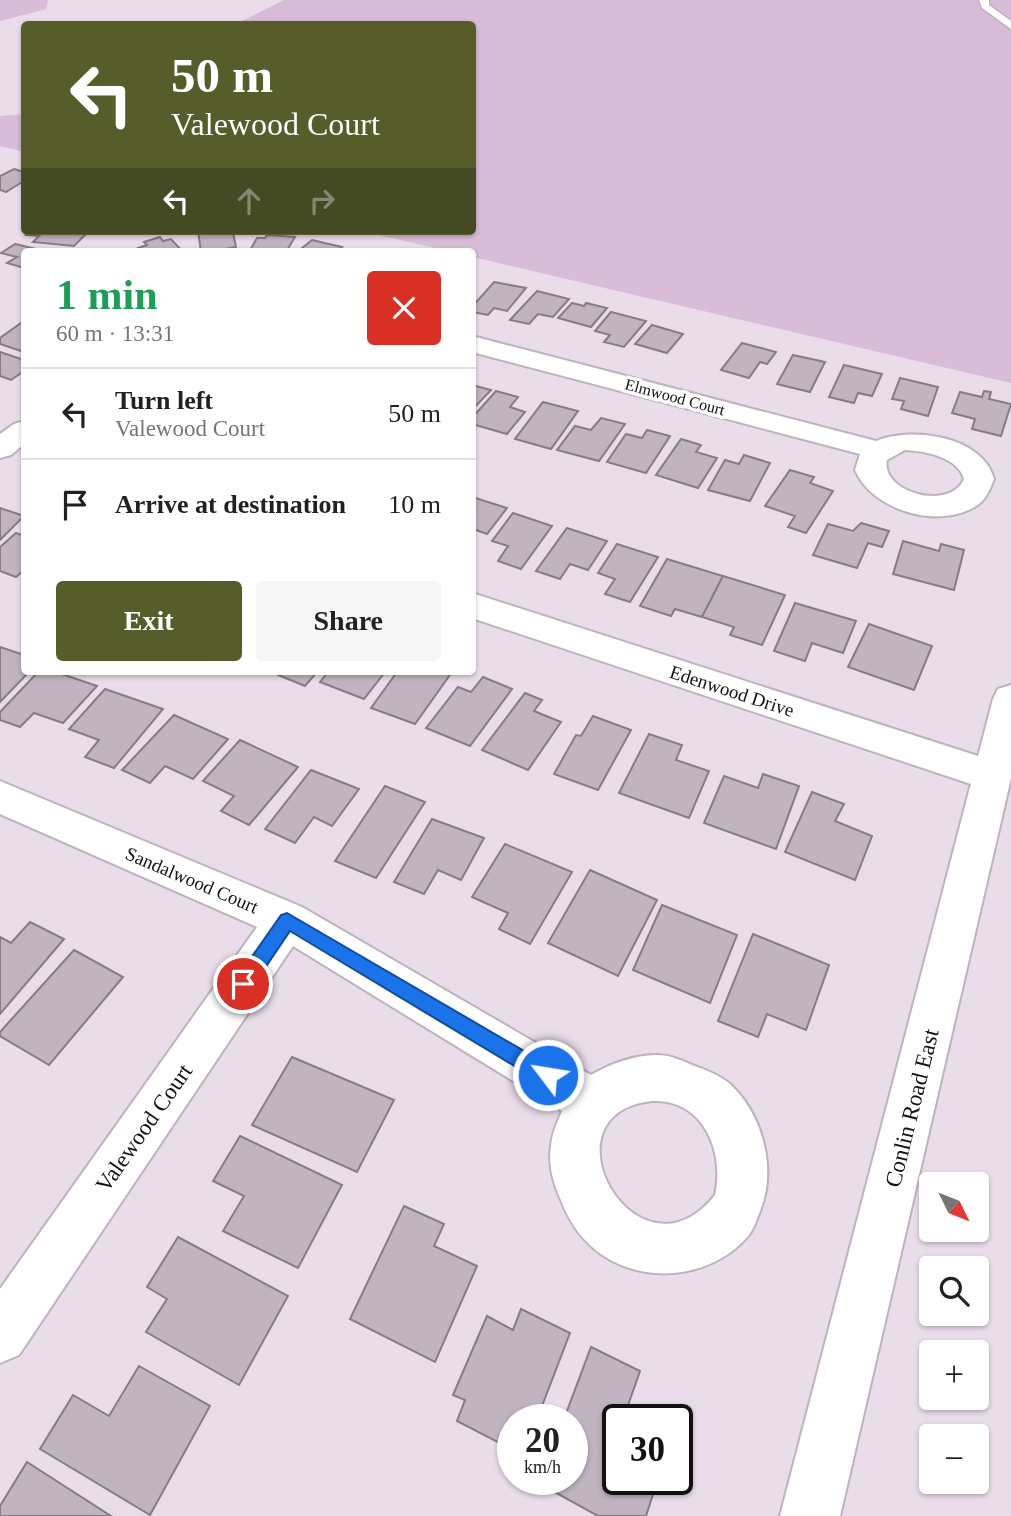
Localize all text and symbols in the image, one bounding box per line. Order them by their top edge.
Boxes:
text: 50 m [171,48,273,103]
icon: left [56,49,147,140]
text: Valewood Court [171,106,380,142]
icon: left [157,182,195,220]
icon: ahead [230,182,268,220]
icon: right [303,182,341,220]
button: close [367,271,441,345]
text: 1 min [56,272,158,318]
text: 60 m · 13:31 [56,321,174,346]
street label: Elmwood Court [623,376,727,419]
text: Turn left [115,386,213,415]
icon: left [56,395,94,433]
text: 50 m [388,399,441,428]
text: Valewood Court [115,416,265,441]
icon: arrive [56,486,94,524]
text: Arrive at destination [115,490,346,519]
text: 10 m [388,490,441,519]
button: Exit [56,581,242,661]
button: Share [256,581,441,661]
street label: Edenwood Drive [667,661,797,721]
street label: Sandalwood Court [123,843,262,918]
pin [213,954,273,1014]
icon: arrive [224,965,262,1003]
street label: Conlin Road East [880,1026,944,1190]
position arrow [511,1038,585,1112]
street label: Valewood Court [91,1059,198,1197]
north arrow [919,1172,989,1242]
map controls [919,1172,989,1494]
button: search [919,1256,989,1326]
button: + [919,1340,989,1410]
speed limit sign: 30 [602,1404,693,1495]
text: 20 [525,1421,560,1460]
button: − [919,1424,989,1494]
text: km/h [524,1457,561,1477]

